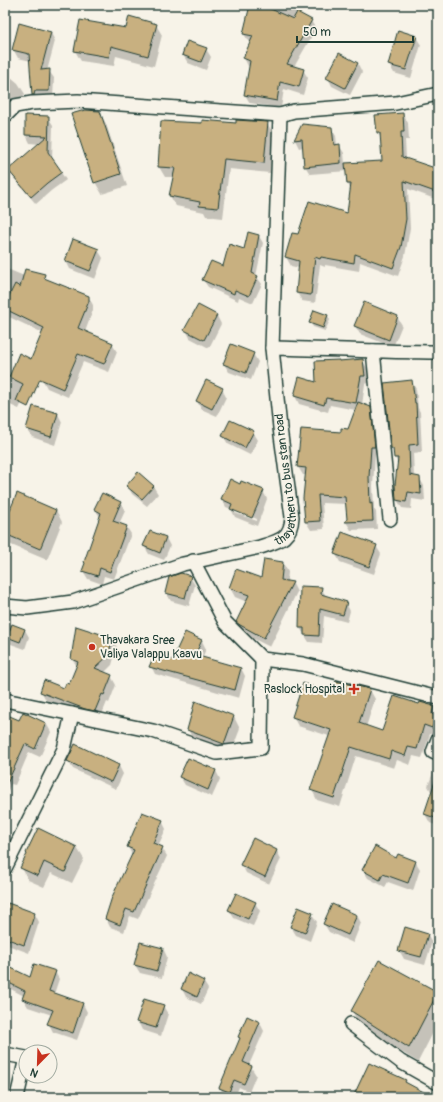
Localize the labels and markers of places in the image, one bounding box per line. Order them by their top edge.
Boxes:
place label: Thavakara Sree Valiya Valappu Kaavu [100,633,202,662]
marker: Thavakara Sree Valiya Valappu Kaavu [87,642,97,652]
place label: Raslock Hospital [264,682,345,697]
marker: Raslock Hospital [348,683,360,695]

